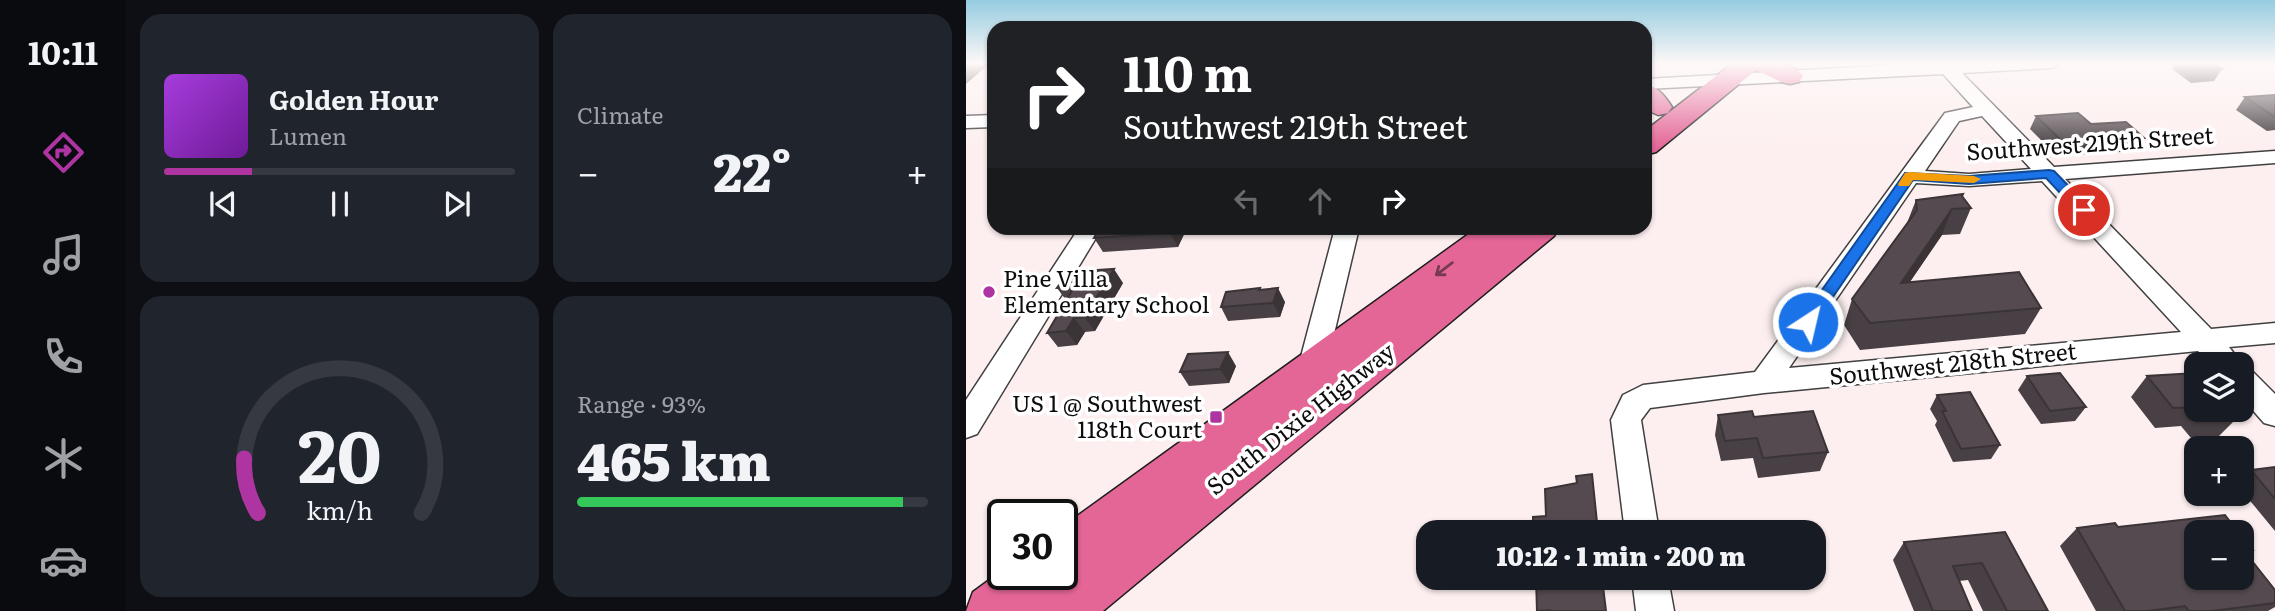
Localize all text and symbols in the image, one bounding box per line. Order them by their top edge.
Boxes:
text: 10:11 [28,27,98,75]
text: 110 m [1123,34,1252,107]
icon: right [1008,49,1099,140]
text: Golden Hour [269,79,438,118]
text: Climate [577,97,663,131]
text: Southwest 219th Street [1123,101,1468,149]
street label: Southwest 219th Street [1965,116,2215,168]
text: Lumen [269,118,347,152]
icon: directions [39,128,88,177]
text: 22° [713,131,792,208]
text: − [577,142,599,199]
text: + [906,142,928,199]
pin [2054,180,2114,240]
icon: left [1228,182,1266,220]
icon: ahead [1301,182,1339,220]
icon: right [1374,182,1412,220]
icon: previous [204,185,242,223]
icon: pause [321,185,359,223]
icon: next [438,185,476,223]
icon: arrive [2065,191,2103,229]
icon: music [39,230,88,279]
place label: Pine Villa Elementary School [1003,260,1210,320]
one-way arrow [1435,261,1454,276]
marker: Pine Villa Elementary School [981,284,997,300]
position arrow [1771,285,1845,359]
icon: phone [39,332,88,381]
street label: Southwest 218th Street [1827,332,2079,392]
street label: South Dixie Highway [1198,333,1402,502]
map controls [2184,352,2254,590]
button: layers [2184,352,2254,422]
place label: US 1 @ Southwest 118th Court [1012,385,1203,445]
text: Range · 93% [577,386,706,420]
text: 20 [298,397,381,505]
marker: US 1 @ Southwest 118th Court [1208,409,1224,425]
text: 465 km [577,420,771,497]
icon: climate [39,434,88,483]
button: + [2184,436,2254,506]
text: km/h [306,490,373,527]
speed limit sign: 30 [987,499,1078,590]
button: − [2184,520,2254,590]
text: 10:12 · 1 min · 200 m [1496,535,1746,574]
icon: car [39,536,88,585]

